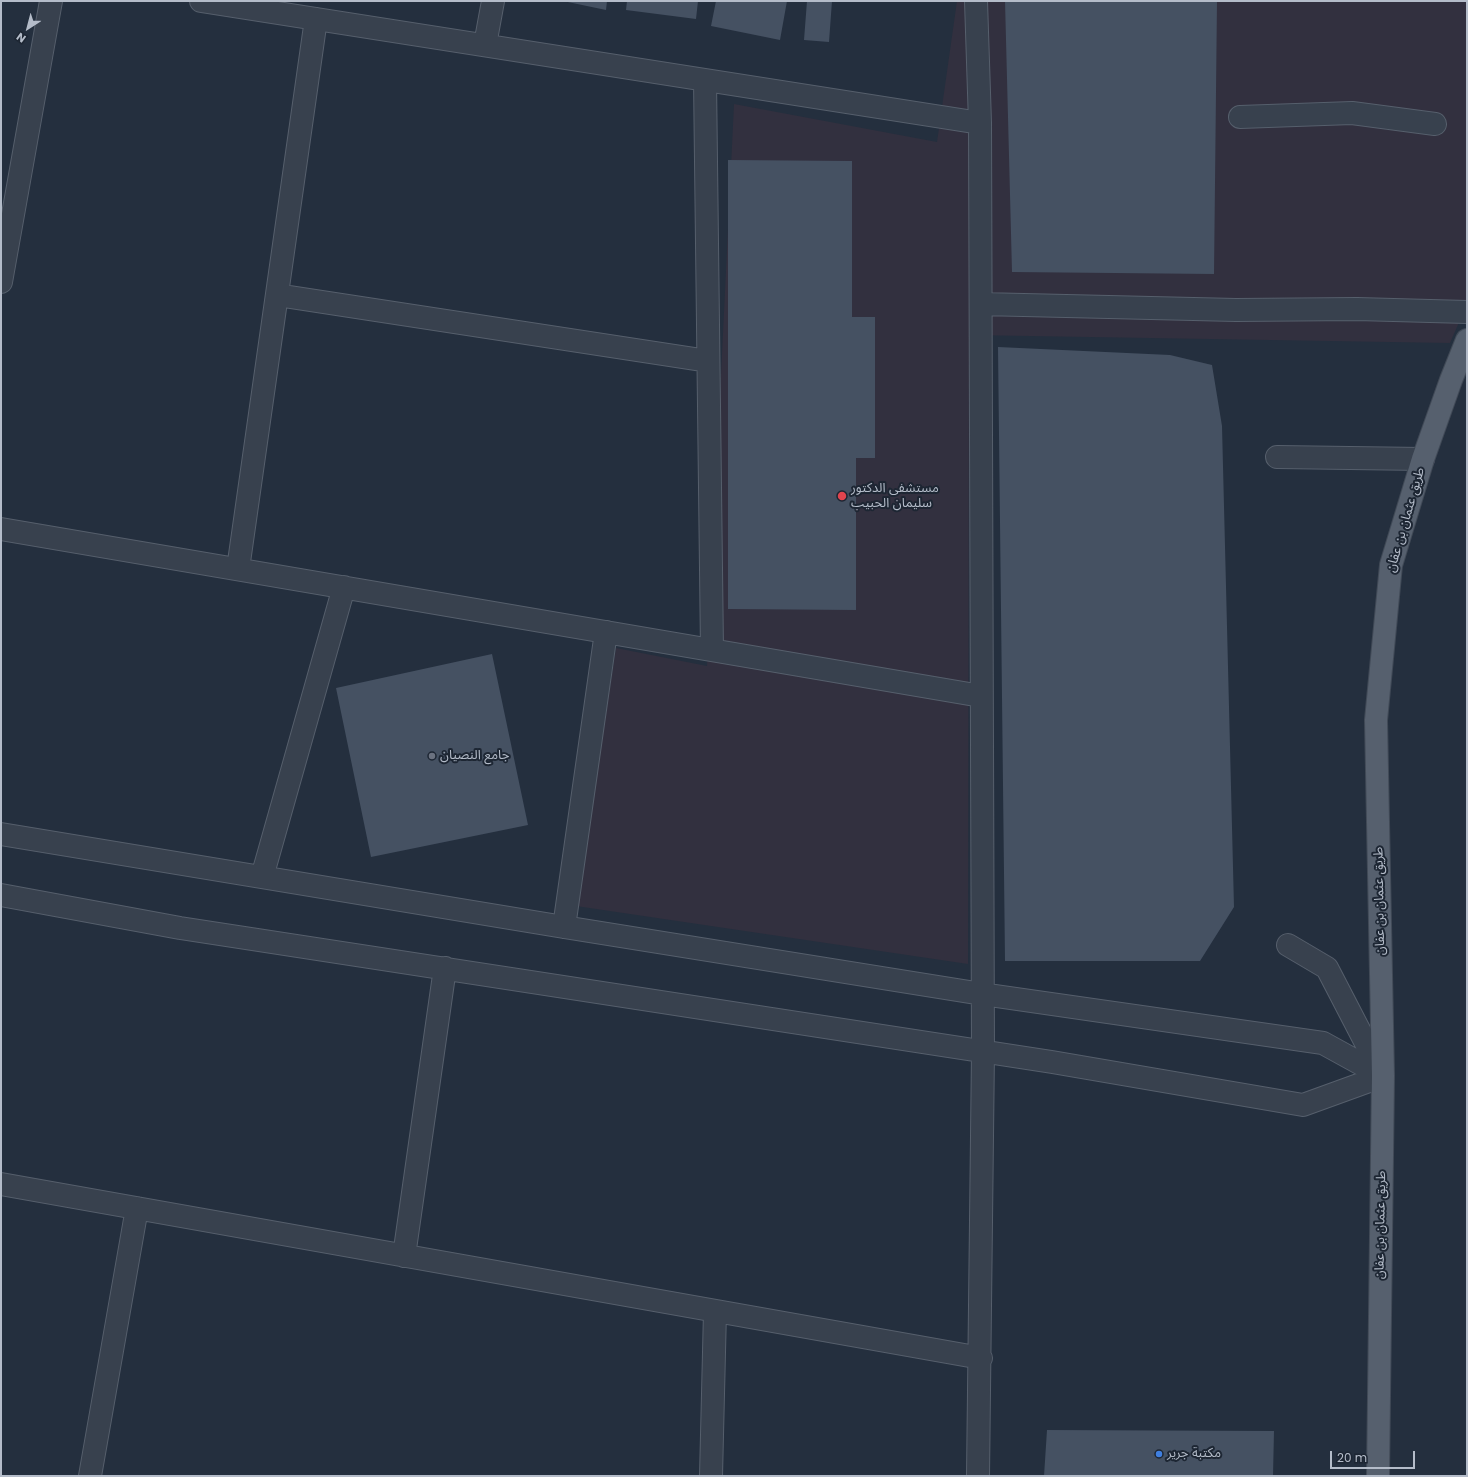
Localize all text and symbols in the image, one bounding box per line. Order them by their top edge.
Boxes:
north arrow [8,8,48,48]
text: N [13,29,29,47]
street label: طريق عثمان بن عفان [1384,466,1428,574]
place label: مستشفى الدكتور سليمان الحبيب [851,481,939,512]
marker: مستشفى الدكتور سليمان الحبيب [836,490,848,502]
place label: جامع النصيان [440,748,509,764]
marker: جامع النصيان [427,751,437,761]
street label: طريق عثمان بن عفان [1371,847,1389,955]
street label: طريق عثمان بن عفان [1372,1171,1390,1279]
scale bar [1332,1443,1417,1469]
place label: مكتبة جرير [1167,1446,1221,1462]
marker: مكتبة جرير [1154,1449,1164,1459]
text: 20 m [1337,1449,1367,1466]

